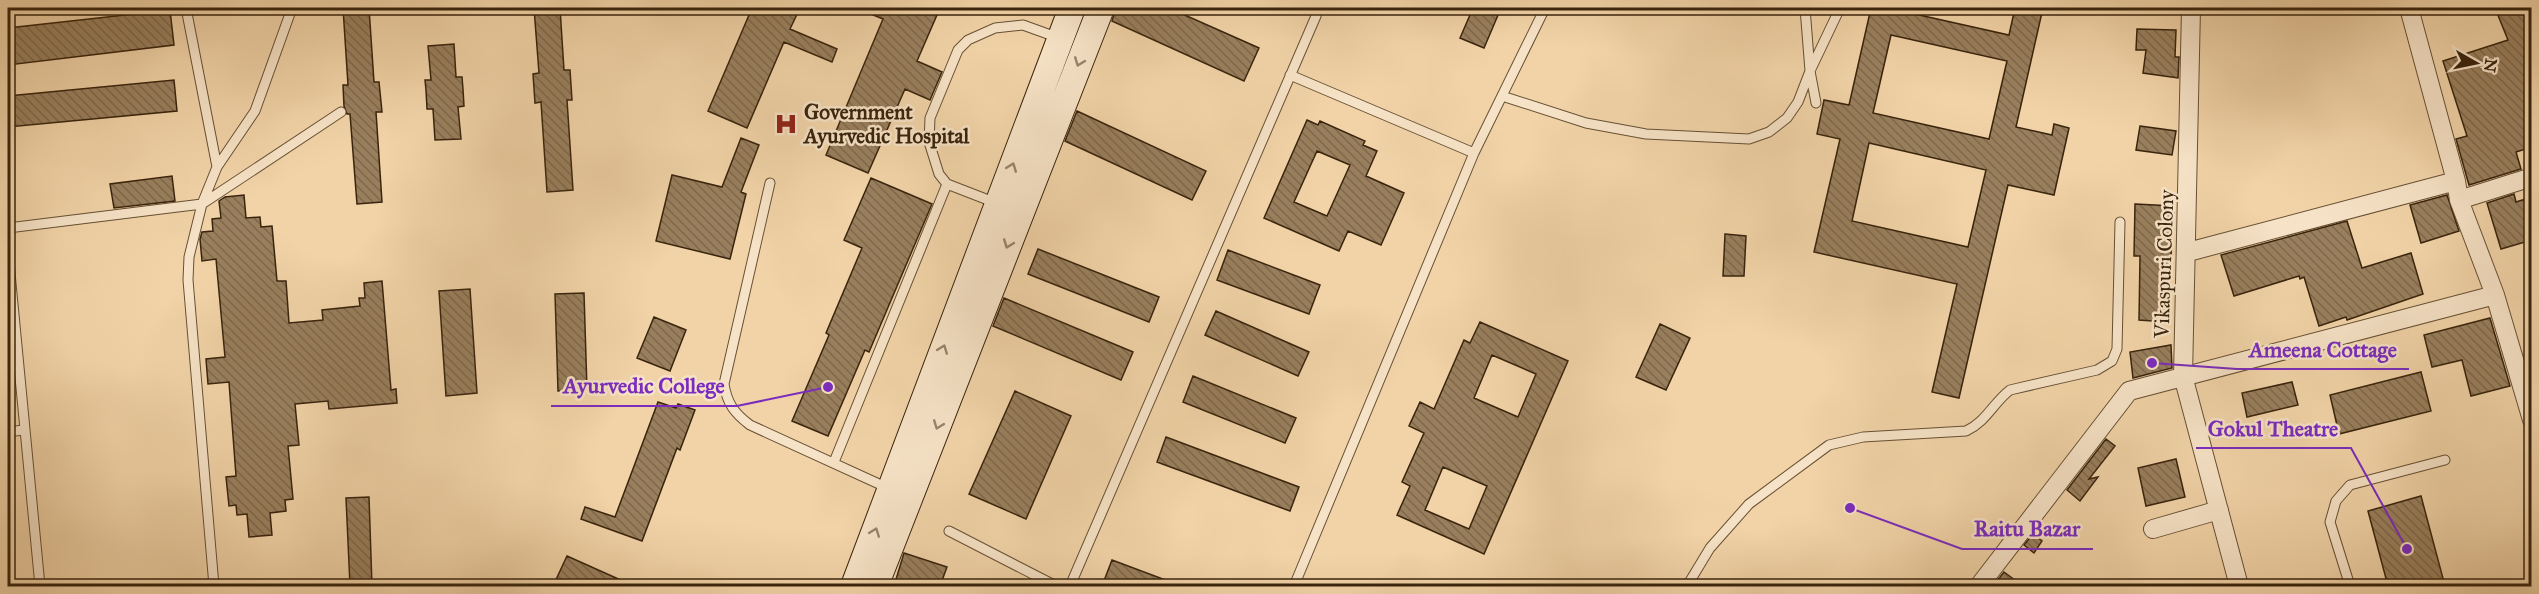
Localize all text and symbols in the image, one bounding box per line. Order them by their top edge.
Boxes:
north arrow [2446,33,2506,93]
one-way arrow [1074,56,1087,67]
text: N [2480,57,2501,74]
place label: Government Ayurvedic Hospital [802,99,970,149]
hospital icon: Government Ayurvedic Hospital [773,111,799,137]
one-way arrow [1005,162,1018,173]
street label: Vikaspuri Colony [2148,188,2180,340]
one-way arrow [1003,238,1016,248]
callout: Ameena Cottage [2237,329,2409,369]
text: Ameena Cottage [2247,336,2397,363]
one-way arrow [936,344,949,355]
callout: Ayurvedic College [551,366,737,406]
text: Ayurvedic College [561,372,725,399]
callout: Gokul Theatre [2196,408,2351,448]
text: Gokul Theatre [2208,415,2338,442]
one-way arrow [932,419,945,430]
callout: Raitu Bazar [1962,509,2093,549]
text: Raitu Bazar [1974,515,2081,542]
one-way arrow [867,527,880,538]

